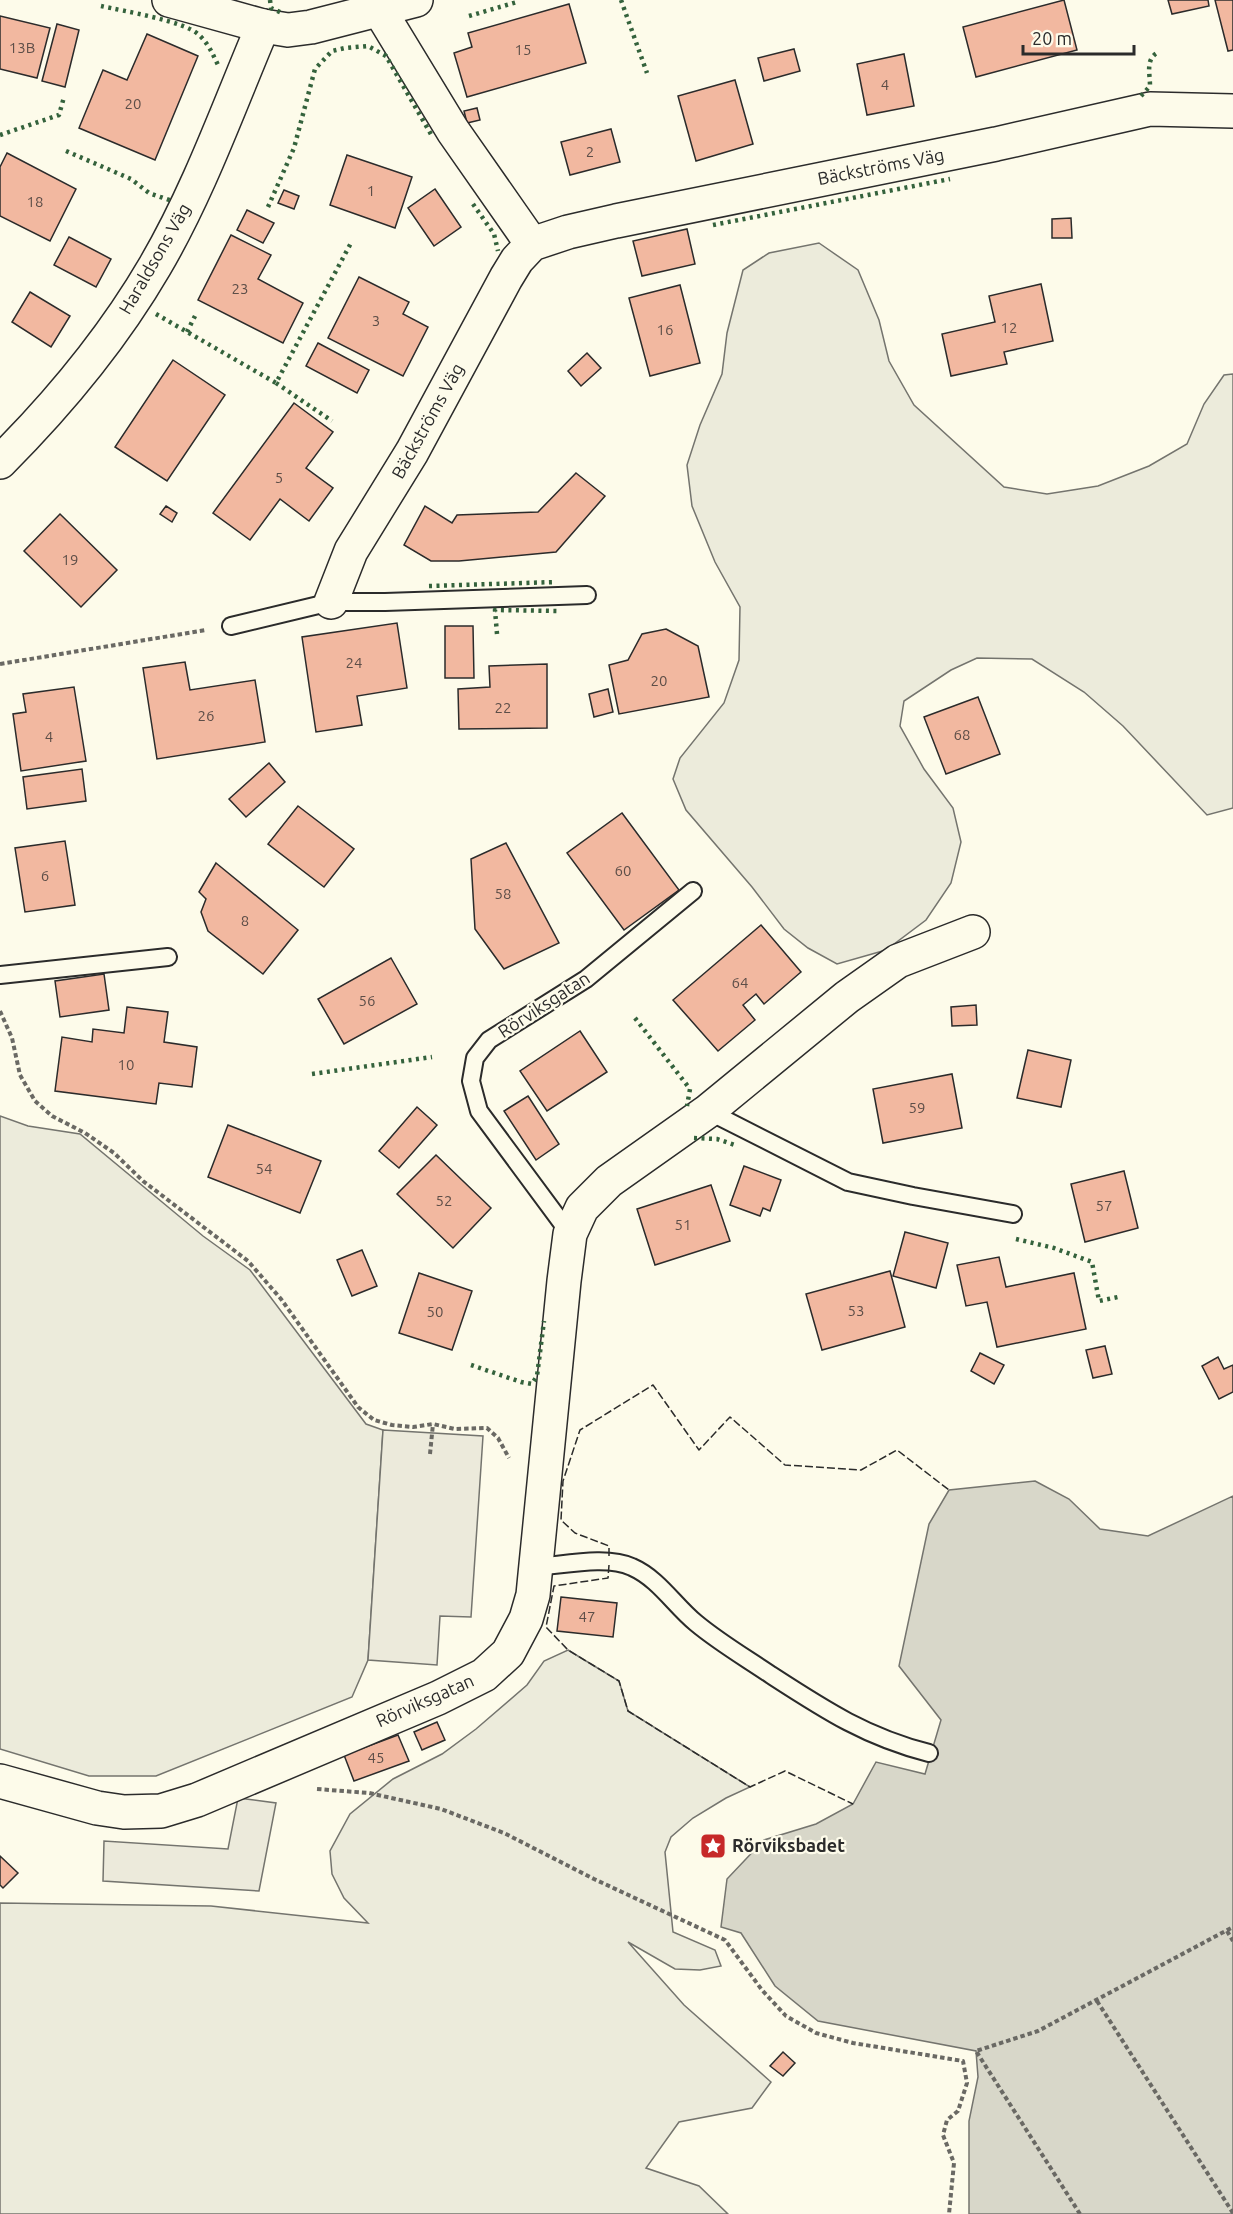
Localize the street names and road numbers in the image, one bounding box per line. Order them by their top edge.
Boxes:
street label: Bäckströms Väg [816,144,946,188]
street label: Haraldsons Väg [114,200,194,317]
street label: Bäckströms Väg [387,359,467,482]
street label: Rörviksgatan [494,967,593,1041]
street label: Rörviksgatan [372,1670,477,1731]

